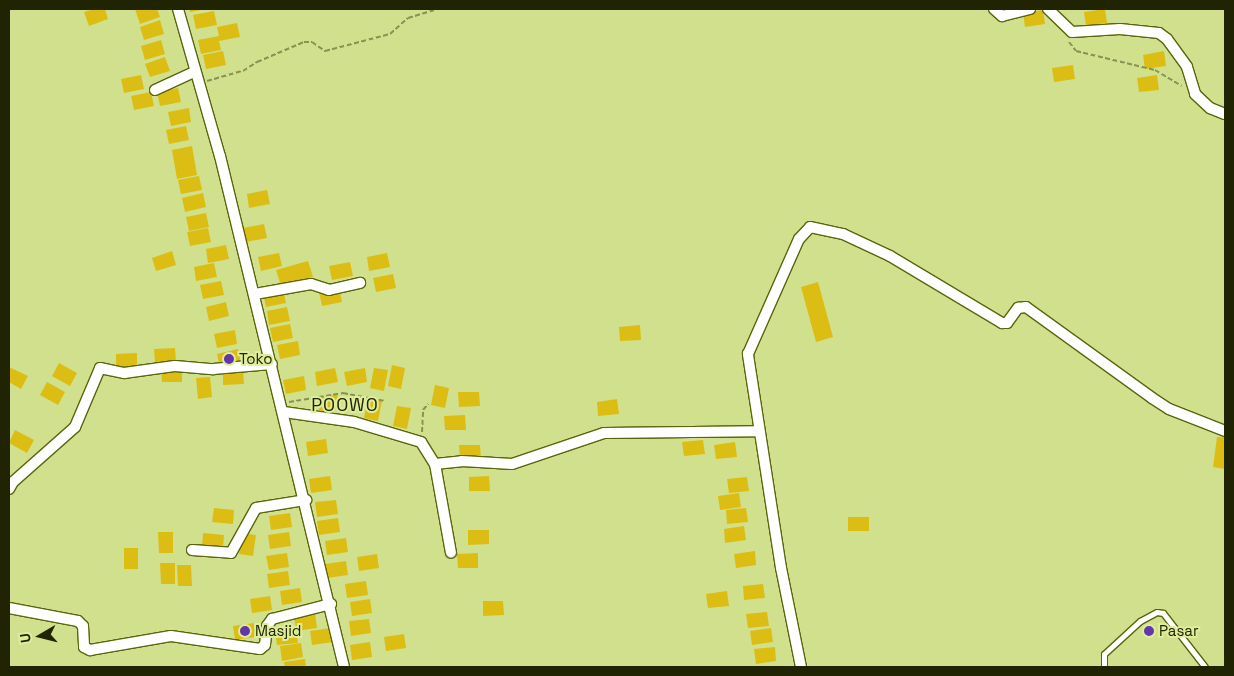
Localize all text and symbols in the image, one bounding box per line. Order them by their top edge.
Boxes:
place label: Toko [239,350,273,368]
marker: Toko [223,353,235,365]
district label: POOWO [311,394,379,416]
north arrow [15,611,65,661]
place label: Masjid [255,622,301,640]
place label: Pasar [1159,622,1199,640]
marker: Masjid [239,625,251,637]
marker: Pasar [1143,625,1155,637]
text: U [16,632,35,644]

